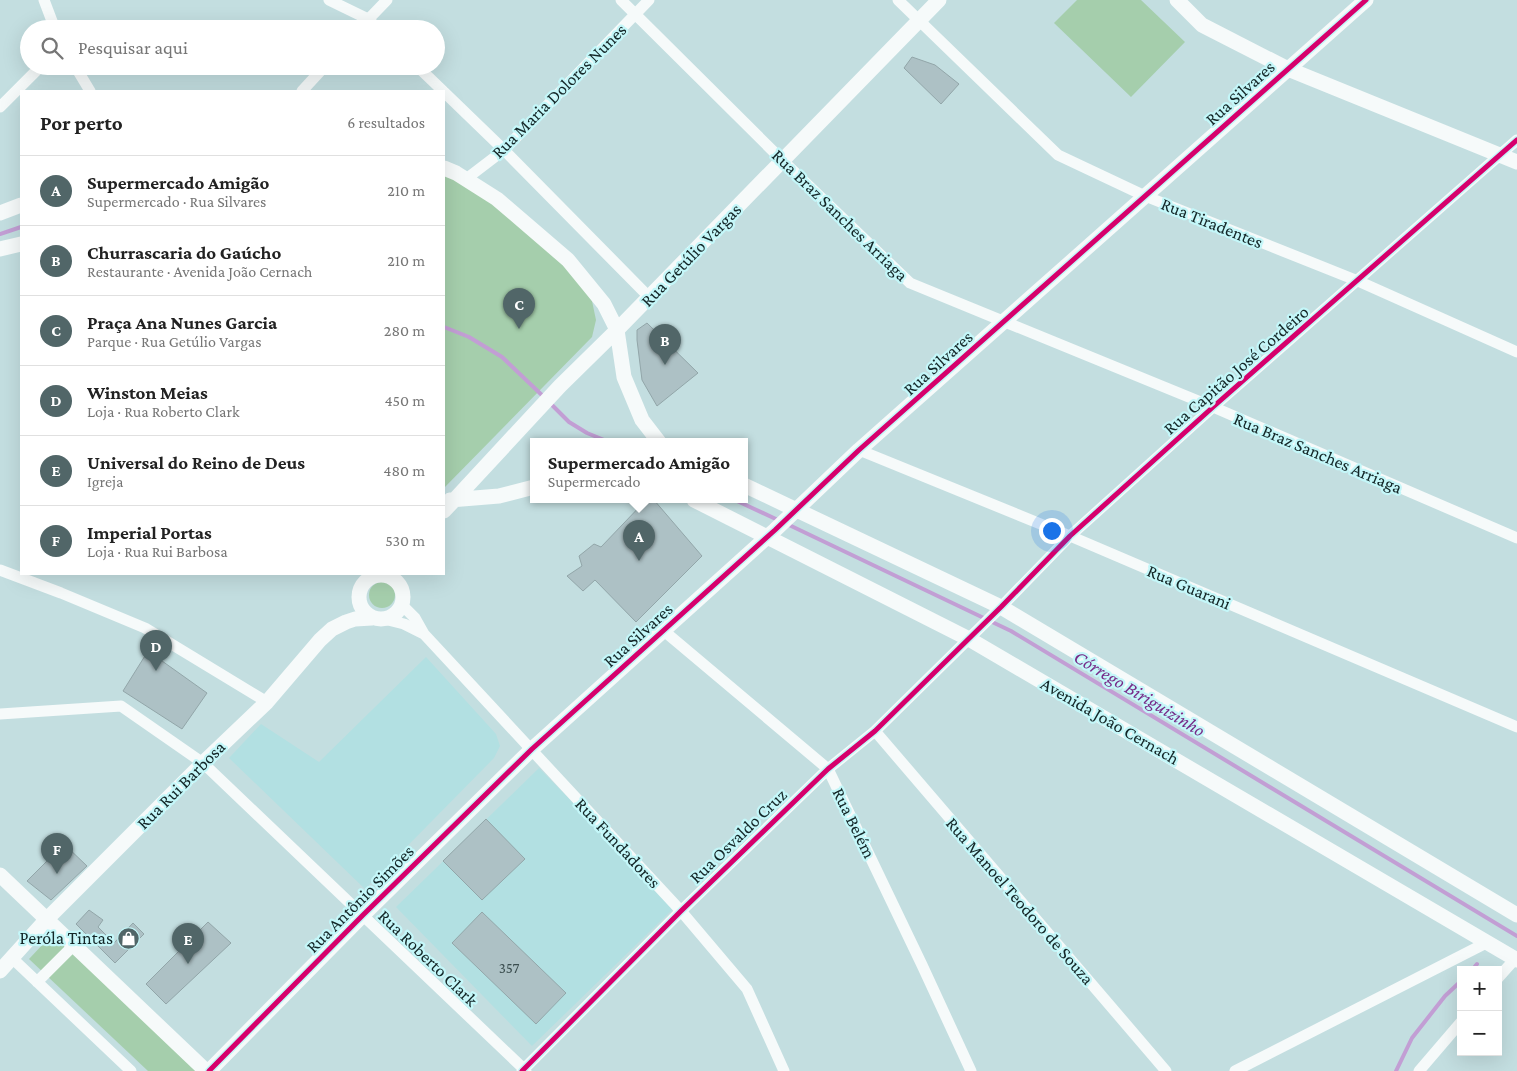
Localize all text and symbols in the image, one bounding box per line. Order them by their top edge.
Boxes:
search box [20,20,445,75]
street label: Rua Maria Dolores Nunes [488,20,630,162]
icon: search [38,34,66,62]
text: Pesquisar aqui [78,37,188,58]
street label: Rua Silvares [1201,57,1279,129]
text: Por perto [40,111,123,135]
text: 6 resultados [347,114,425,131]
street label: Rua Braz Sanches Arriaga [768,145,912,285]
text: Supermercado Amigão [87,172,270,193]
text: A [51,182,61,199]
text: 210 m [387,182,425,199]
text: Supermercado · Rua Silvares [87,193,266,210]
street label: Rua Tiradentes [1158,194,1266,252]
street label: Rua Getúlio Vargas [637,199,745,311]
text: Churrascaria do Gaúcho [87,242,281,263]
text: B [51,252,61,269]
text: 210 m [387,252,425,269]
text: Restaurante · Avenida João Cernach [87,263,312,280]
pin: C [503,288,535,329]
street label: Rua Capitão José Cordeiro [1159,302,1313,438]
text: Praça Ana Nunes Garcia [87,312,277,333]
text: C [51,322,61,339]
text: 280 m [384,322,425,339]
pin: B [649,324,681,365]
street label: Rua Silvares [899,327,977,399]
text: Parque · Rua Getúlio Vargas [87,333,261,350]
text: Winston Meias [87,382,208,403]
text: D [50,392,62,409]
text: 450 m [384,392,425,409]
text: Loja · Rua Roberto Clark [87,403,240,420]
street label: Rua Braz Sanches Arriaga [1231,408,1405,498]
popup [530,438,748,503]
text: Universal do Reino de Deus [87,452,305,473]
text: Supermercado Amigão [548,452,730,473]
text: E [51,462,61,479]
text: 480 m [383,462,425,479]
text: Igreja [87,473,123,490]
text: Supermercado [548,473,640,490]
your location [1039,518,1065,544]
pin: A [623,520,655,561]
text: Imperial Portas [87,522,212,543]
text: F [52,532,60,549]
text: 530 m [385,532,425,549]
text: Loja · Rua Rui Barbosa [87,543,228,560]
street label: Rua Guarani [1144,560,1234,614]
street label: Rua Silvares [599,599,677,671]
pin: D [140,630,172,671]
water label: Córrego Biriguizinho [1070,646,1209,741]
street label: Avenida João Cernach [1037,673,1183,769]
street label: Rua Rui Barbosa [133,737,229,833]
street label: Rua Osvaldo Cruz [685,784,791,887]
street label: Rua Belém [828,785,880,862]
street label: Rua Fundadores [571,794,665,892]
street label: Rua Manoel Teodoro de Souza [942,813,1098,989]
pin: F [41,833,73,874]
street label: Rua Antônio Simões [302,841,418,957]
street label: Rua Roberto Clark [374,906,482,1011]
pin: E [172,923,204,964]
shop icon: Peróla Tintas [117,926,141,950]
place label: Peróla Tintas [20,928,113,948]
house number: 357 [499,960,519,976]
map controls [1457,966,1502,1056]
button: + [1457,966,1502,1011]
button: − [1457,1011,1502,1056]

